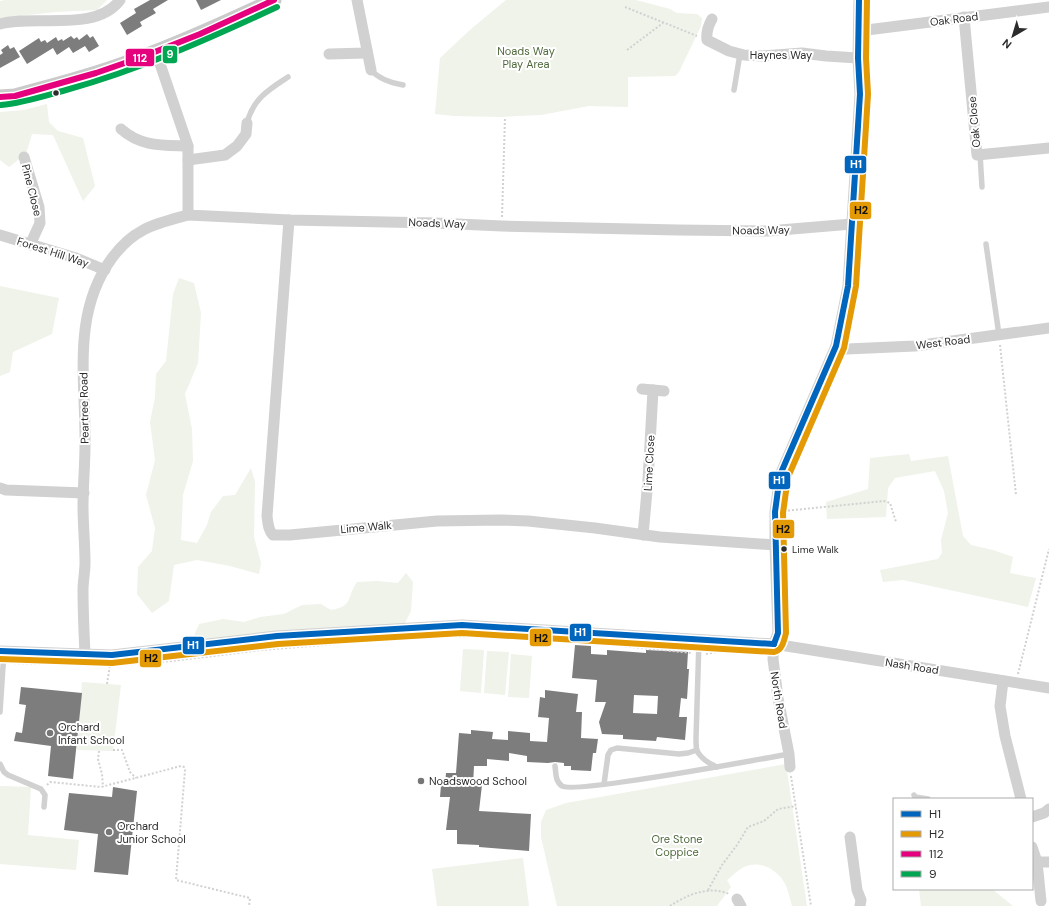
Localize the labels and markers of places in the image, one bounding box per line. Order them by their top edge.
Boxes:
unlabelled marker [51,88,61,98]
place label: Lime Walk [792,543,839,556]
marker: Lime Walk [779,544,789,554]
place label: Orchard Infant School [58,720,124,747]
marker: Orchard Infant School [45,728,55,738]
place label: Noadswood School [429,774,527,788]
marker: Noadswood School [416,776,426,786]
place label: Orchard Junior School [117,819,186,846]
marker: Orchard Junior School [104,827,114,837]

